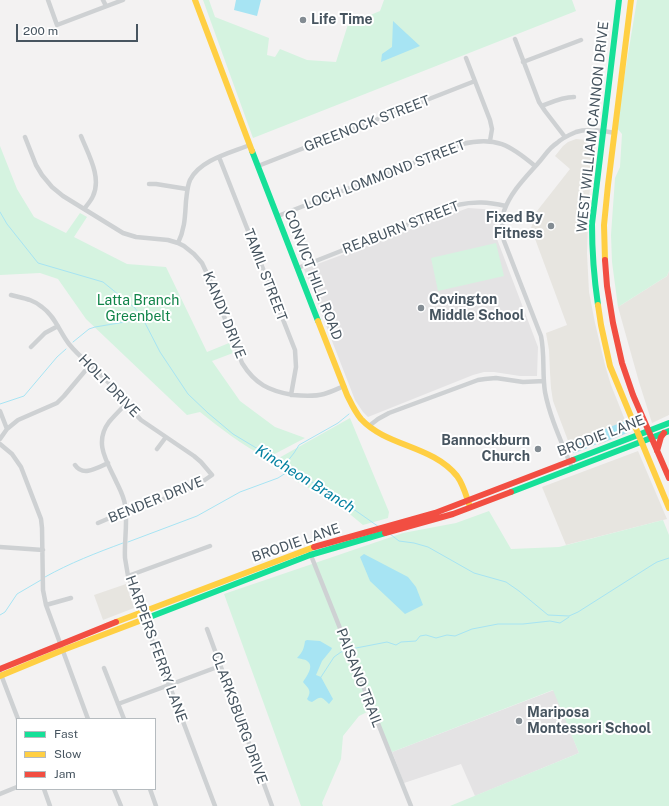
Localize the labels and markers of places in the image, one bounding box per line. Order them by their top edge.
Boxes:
place label: Life Time [311,12,373,28]
marker: Life Time [298,15,308,25]
place label: Fixed By Fitness [486,210,543,242]
marker: Fixed By Fitness [546,221,556,231]
place label: Covington Middle School [429,292,524,324]
marker: Covington Middle School [416,303,426,313]
place label: Bannockburn Church [441,433,530,466]
marker: Bannockburn Church [533,444,543,454]
place label: Mariposa Montessori School [527,705,651,738]
marker: Mariposa Montessori School [514,716,524,726]

